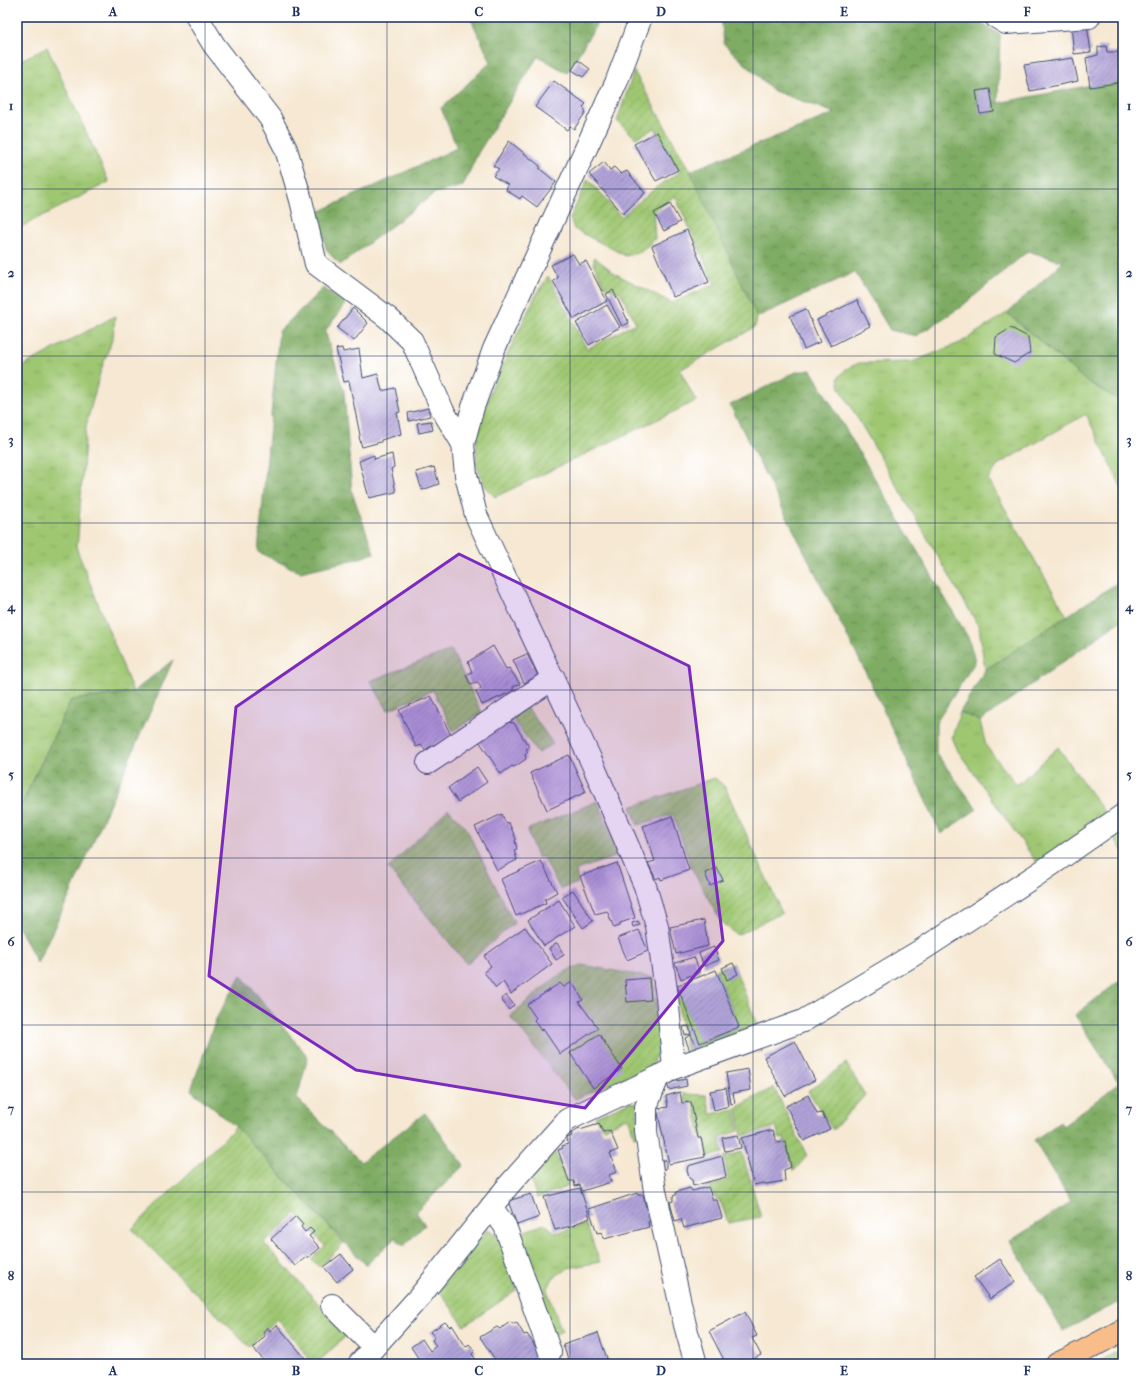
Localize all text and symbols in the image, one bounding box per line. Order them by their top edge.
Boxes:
text: A [108,4,118,19]
text: B [292,4,301,19]
text: C [475,4,484,19]
text: D [656,4,666,19]
text: E [840,4,848,19]
text: F [1023,4,1031,19]
text: 1 [9,98,14,113]
text: 1 [1127,98,1132,113]
text: 2 [8,265,15,280]
text: 2 [1126,265,1133,280]
text: 3 [8,432,14,448]
text: 3 [1126,432,1132,448]
text: 4 [6,599,16,615]
text: 4 [1124,599,1134,615]
text: 5 [8,767,14,782]
text: 5 [1126,767,1132,782]
text: 6 [7,934,15,949]
text: 6 [1125,934,1133,949]
text: 7 [7,1101,15,1116]
text: 7 [1125,1101,1133,1116]
text: 8 [8,1268,15,1283]
text: 8 [1126,1268,1133,1283]
text: A [108,1363,118,1378]
text: B [292,1363,301,1378]
text: C [475,1363,484,1378]
text: D [656,1363,666,1378]
text: E [840,1363,848,1378]
text: F [1023,1363,1031,1378]

